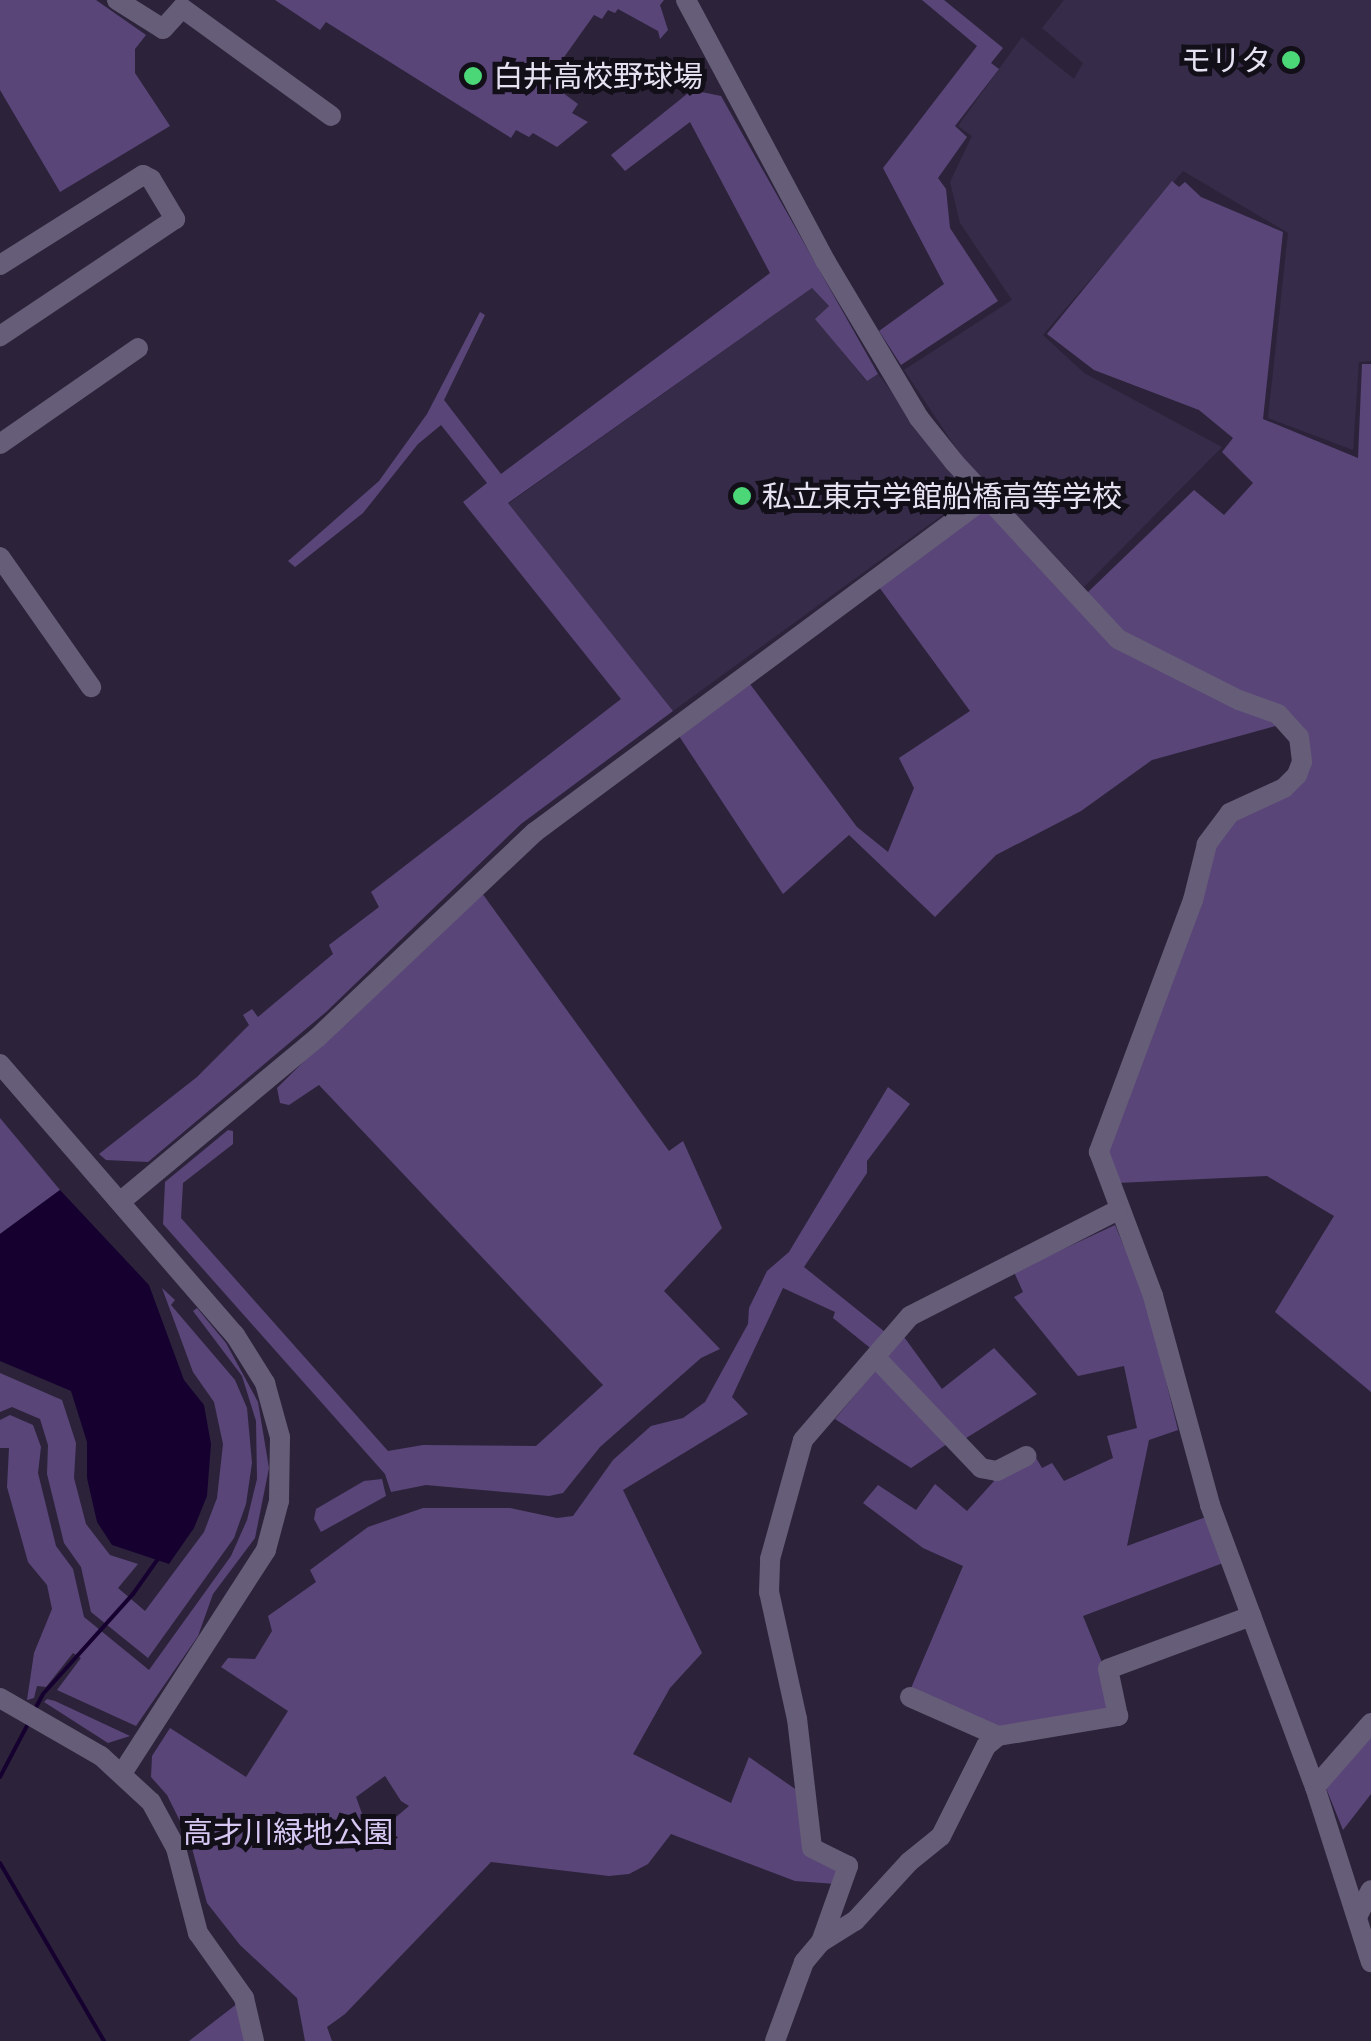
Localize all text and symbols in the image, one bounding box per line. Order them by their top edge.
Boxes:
place label: モリタ [1181,42,1271,78]
marker: モリタ [1280,49,1302,71]
place label: 白井高校野球場 [493,58,703,94]
marker: 白井高校野球場 [462,65,484,87]
place label: 私立東京学館船橋高等学校 [762,478,1122,514]
marker: 私立東京学館船橋高等学校 [731,485,753,507]
park label: 高才川緑地公園 [183,1814,393,1850]

